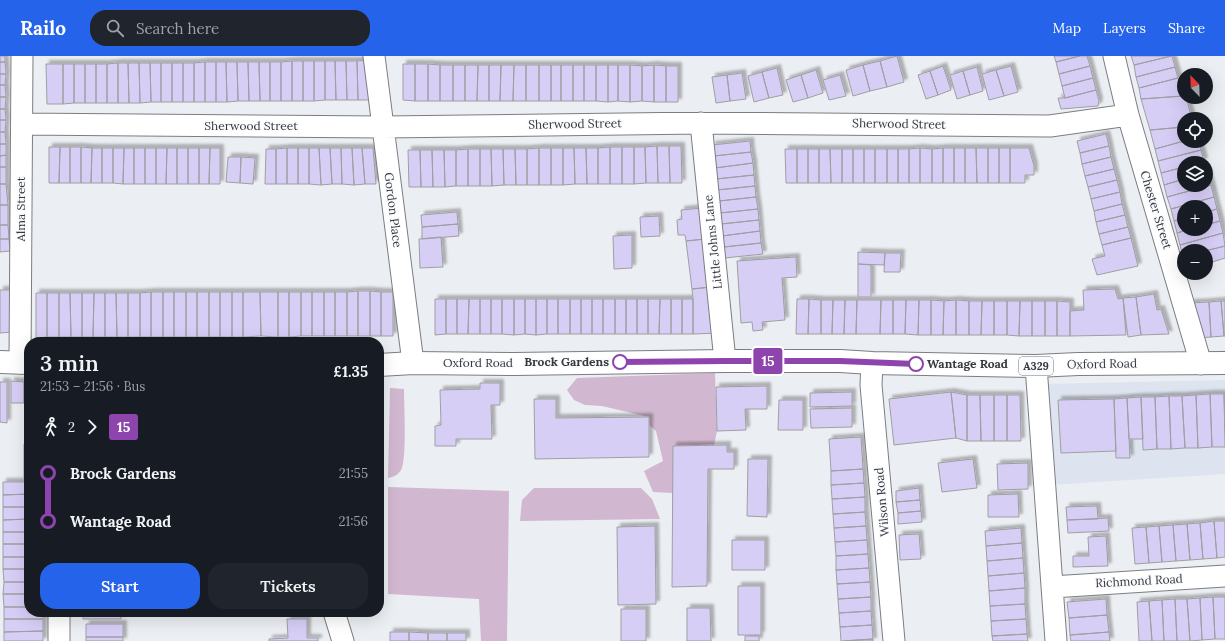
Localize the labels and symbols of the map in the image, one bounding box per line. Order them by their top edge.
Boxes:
north arrow [1177,68,1213,104]
street label: Sherwood Street [528,115,622,132]
street label: Sherwood Street [852,115,946,132]
street label: Sherwood Street [204,118,298,133]
street label: Chester Street [1137,169,1176,251]
street label: Gordon Place [381,172,406,249]
street label: Alma Street [13,176,28,242]
street label: Little Johns Lane [700,194,725,290]
line badge: 15 [750,348,786,374]
place label: Brock Gardens [524,354,609,369]
marker: Brock Gardens [612,354,628,370]
street label: Oxford Road [443,355,513,370]
street label: Oxford Road [1067,355,1137,372]
marker: Wantage Road [908,356,924,372]
place label: Wantage Road [927,356,1008,371]
road number: A329 [1019,357,1053,375]
street label: Wilson Road [871,467,892,537]
street label: Richmond Road [1095,571,1183,590]

